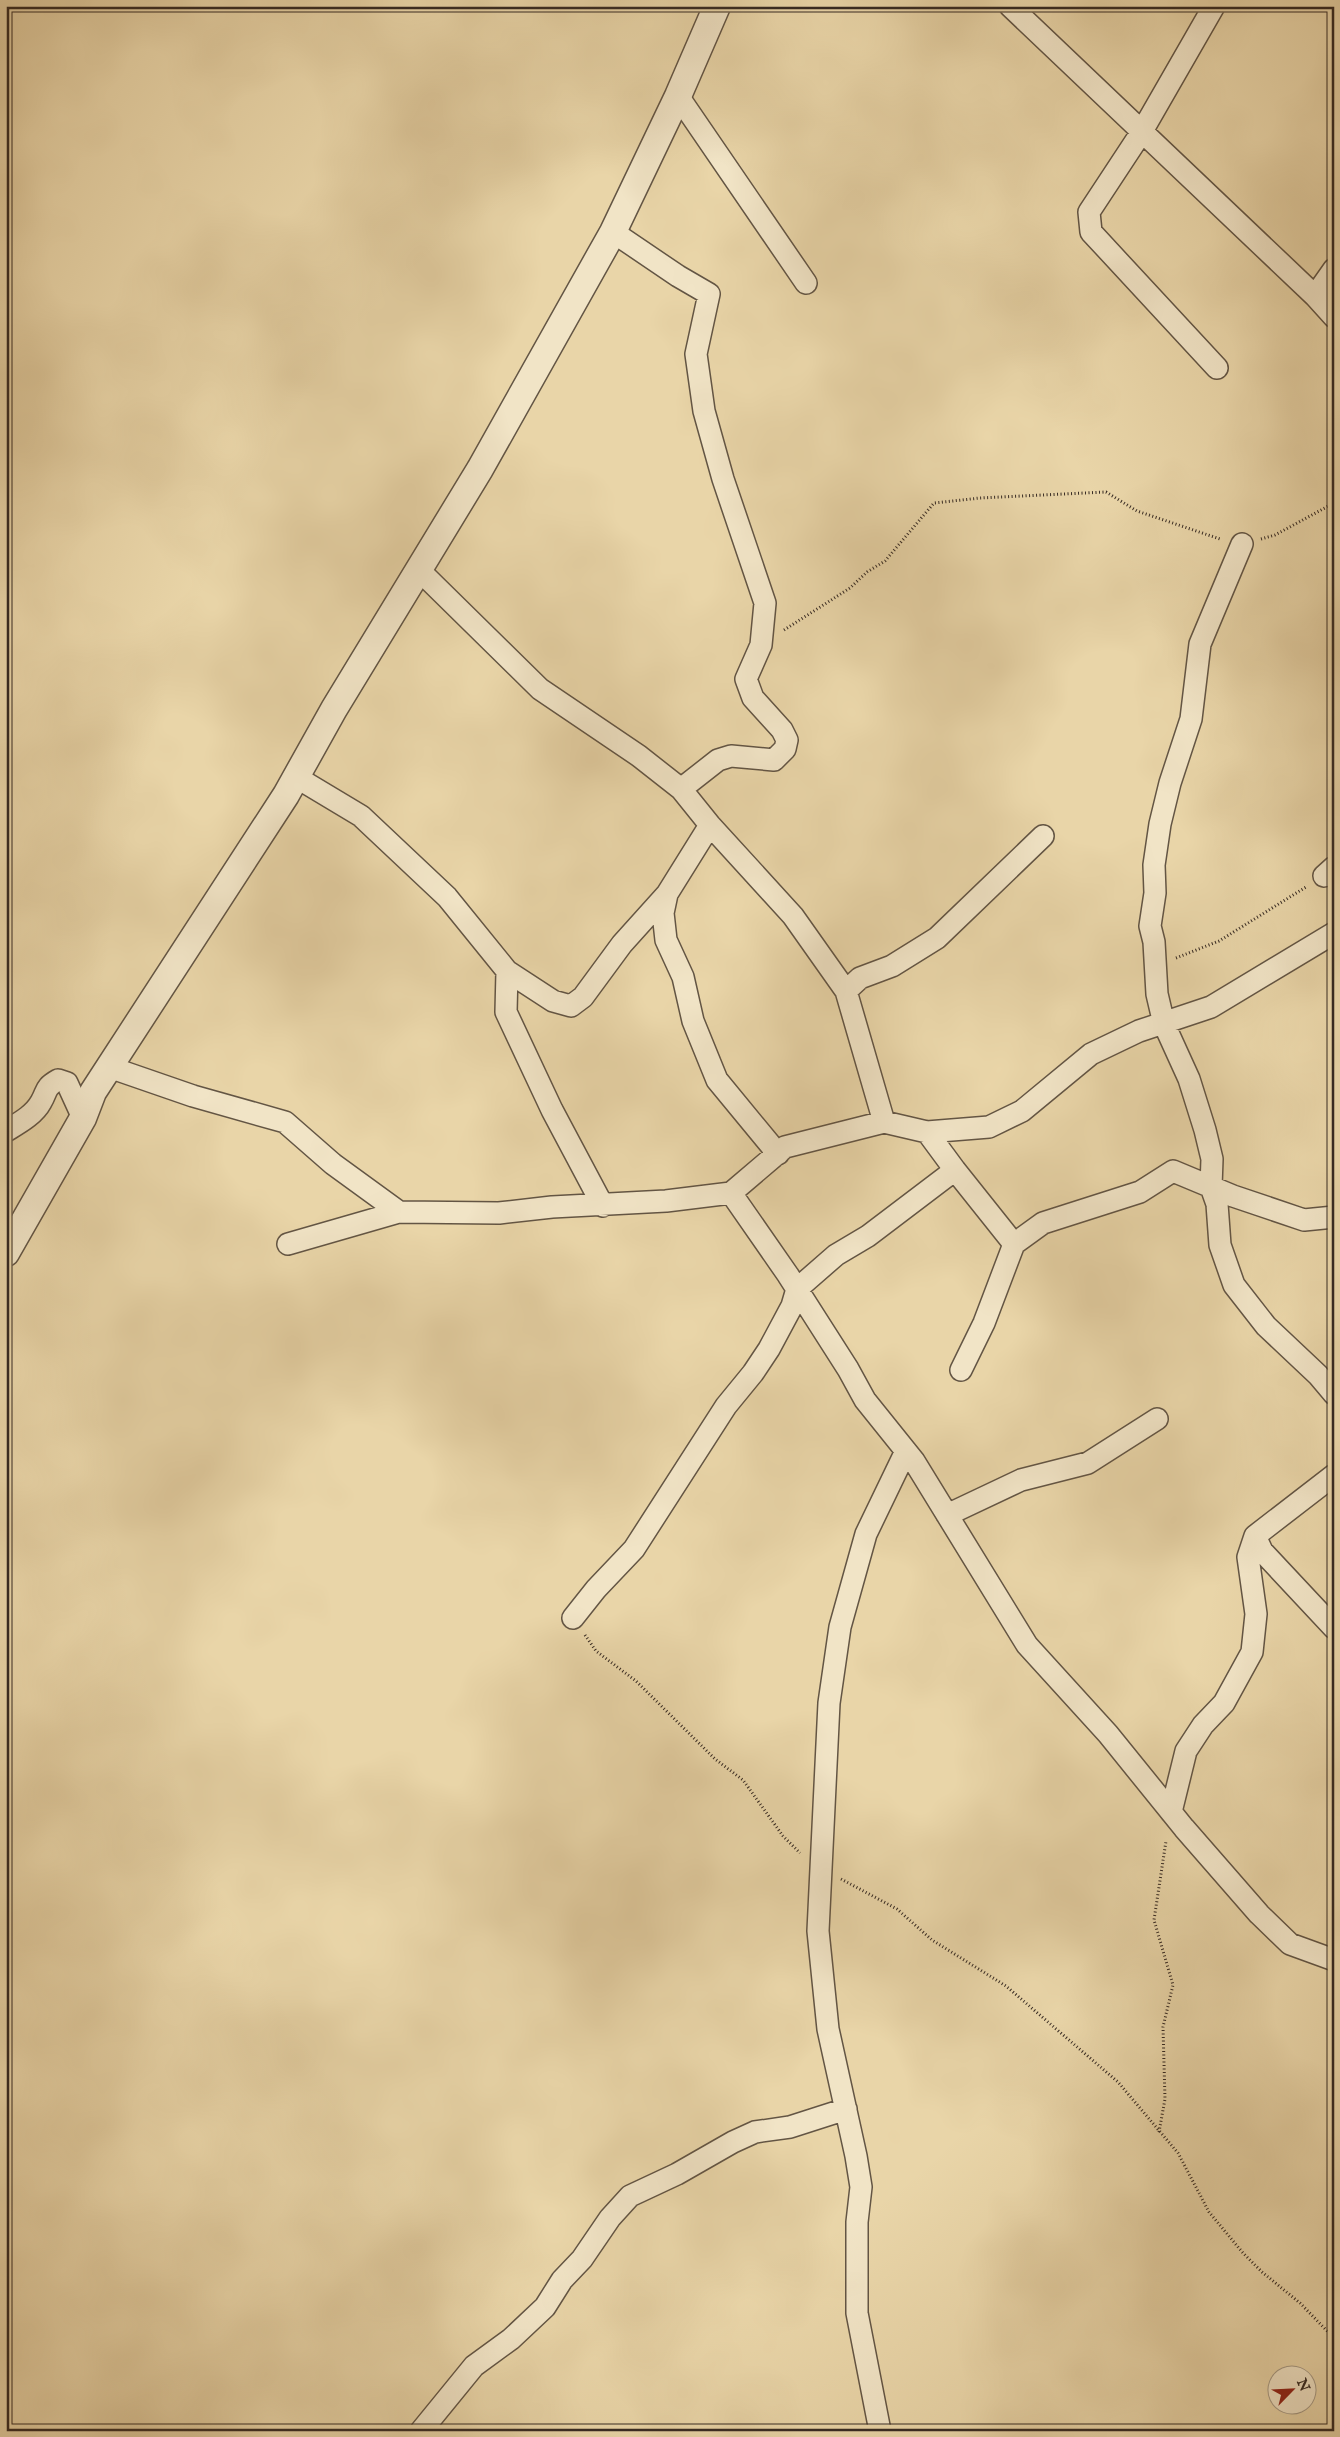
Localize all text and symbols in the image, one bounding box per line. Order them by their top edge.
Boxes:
north arrow [1268,2364,1318,2414]
text: N [1292,2375,1314,2394]

